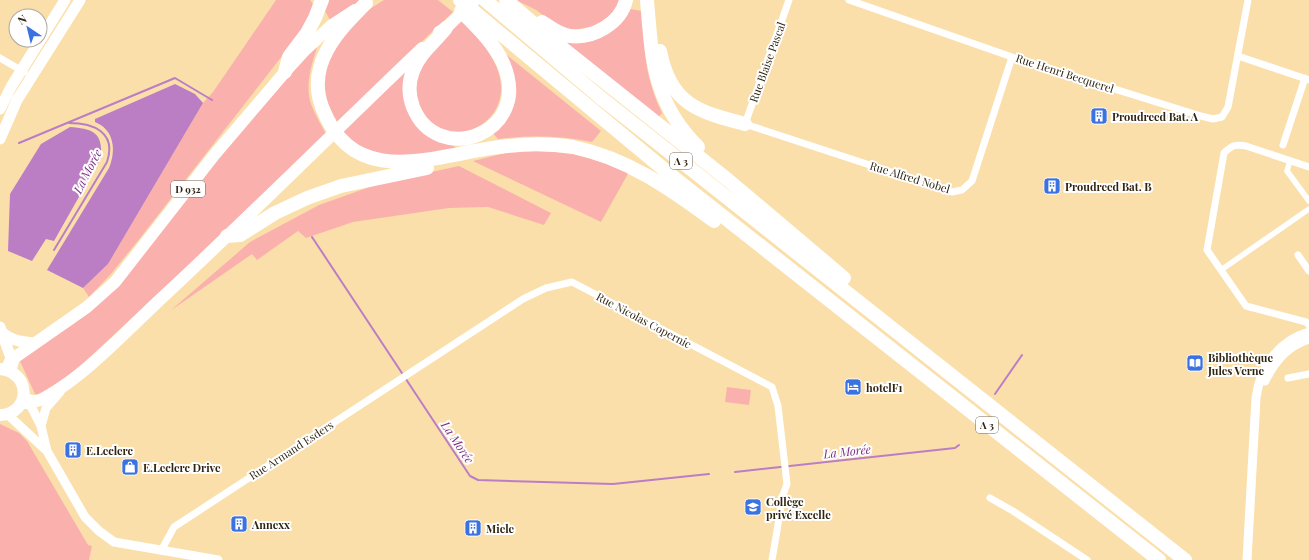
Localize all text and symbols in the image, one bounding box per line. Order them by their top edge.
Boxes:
north arrow [8,8,48,48]
text: N [14,11,30,28]
street label: Rue Blaise Pascal [746,20,788,104]
street label: Rue Henri Becquerel [1014,50,1116,96]
building icon: Proudreed Bat. A [1089,106,1109,126]
place label: Proudreed Bat. A [1112,109,1199,124]
water label: La Morée [69,146,105,197]
road number: A 3 [670,153,692,169]
street label: Rue Alfred Nobel [868,158,952,196]
building icon: Proudreed Bat. B [1042,176,1062,196]
place label: Proudreed Bat. B [1065,179,1152,194]
road number: D 932 [171,181,205,197]
street label: Rue Nicolas Copernic [594,289,694,351]
place label: Bibliothèque Jules Verne [1207,350,1273,378]
library icon: Bibliothèque Jules Verne [1185,353,1205,373]
hotel icon: hotelF1 [843,377,863,397]
place label: hotelF1 [866,380,902,395]
street label: Rue Armand Esders [246,417,336,483]
water label: La Morée [438,417,478,466]
road number: A 3 [976,417,998,433]
building icon: E.Leclerc [63,440,83,460]
water label: La Morée [822,441,871,462]
place label: E.Leclerc [86,443,133,458]
shop icon: E.Leclerc Drive [120,457,140,477]
place label: E.Leclerc Drive [143,460,221,475]
place label: Collège privé Excelle [766,494,831,522]
school or university icon: Collège privé Excelle [743,497,763,517]
building icon: Annexx [229,514,249,534]
place label: Annexx [251,517,290,532]
building icon: Miele [463,518,483,538]
place label: Miele [486,521,515,536]

